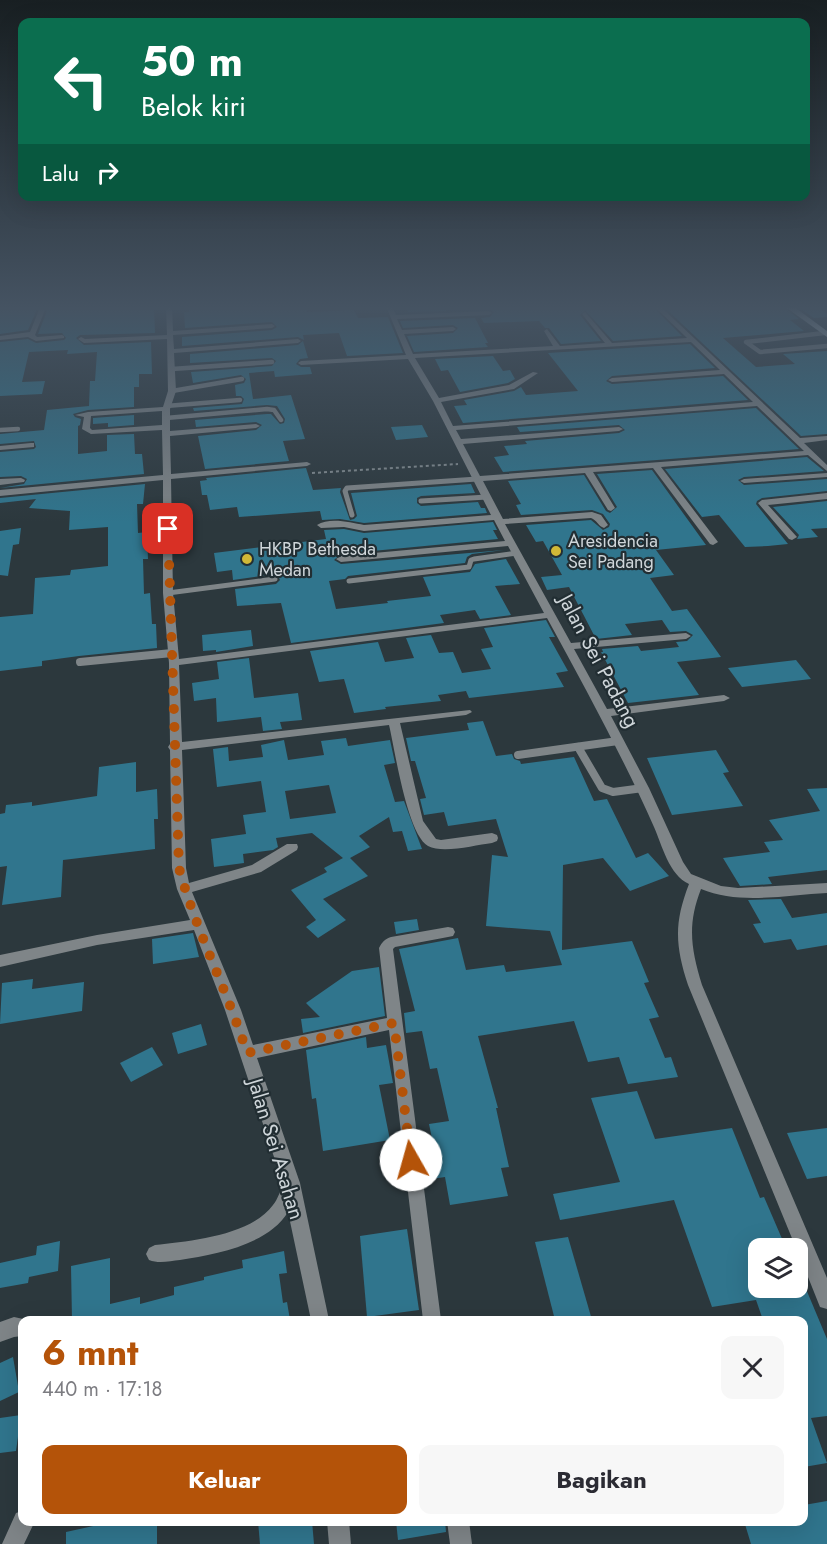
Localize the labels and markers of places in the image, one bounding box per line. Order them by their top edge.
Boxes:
pin [142,503,193,554]
place label: Aresidencia Sei Padang [568,528,658,575]
place label: HKBP Bethesda Medan [259,536,376,583]
marker: Aresidencia Sei Padang [549,544,563,558]
marker: HKBP Bethesda Medan [240,552,254,566]

